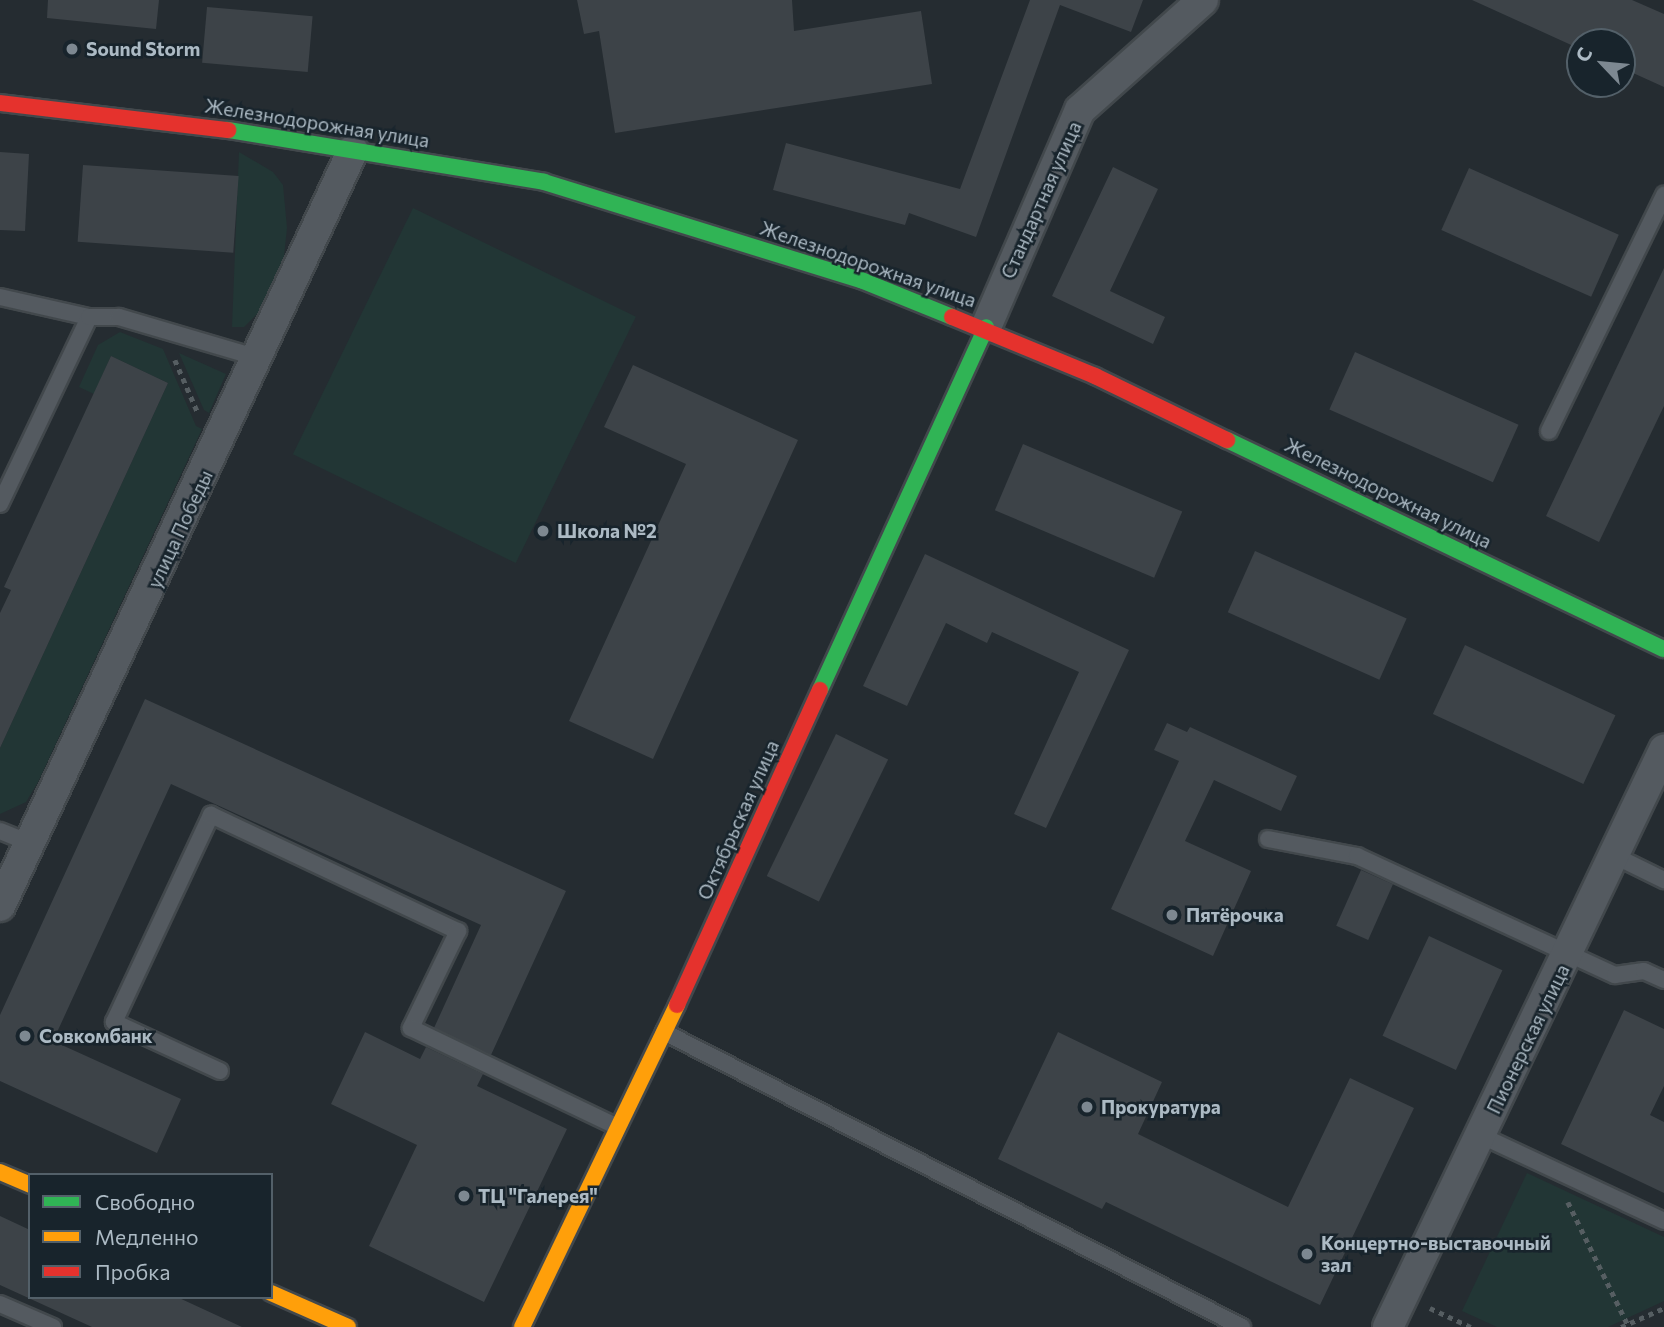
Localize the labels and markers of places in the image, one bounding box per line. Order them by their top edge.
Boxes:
place label: Sound Storm [86,38,200,60]
marker: Sound Storm [64,41,80,57]
place label: Школа №2 [557,520,657,542]
marker: Школа №2 [535,523,551,539]
place label: Пятёрочка [1186,904,1284,926]
marker: Пятёрочка [1164,907,1180,923]
place label: Совкомбанк [39,1025,153,1047]
marker: Совкомбанк [17,1028,33,1044]
place label: Прокуратура [1101,1096,1221,1118]
marker: Прокуратура [1079,1099,1095,1115]
place label: ТЦ "Галерея" [478,1185,598,1207]
marker: ТЦ "Галерея" [456,1188,472,1204]
place label: Концертно-выставочный зал [1321,1232,1551,1276]
marker: Концертно-выставочный зал [1299,1246,1315,1262]

